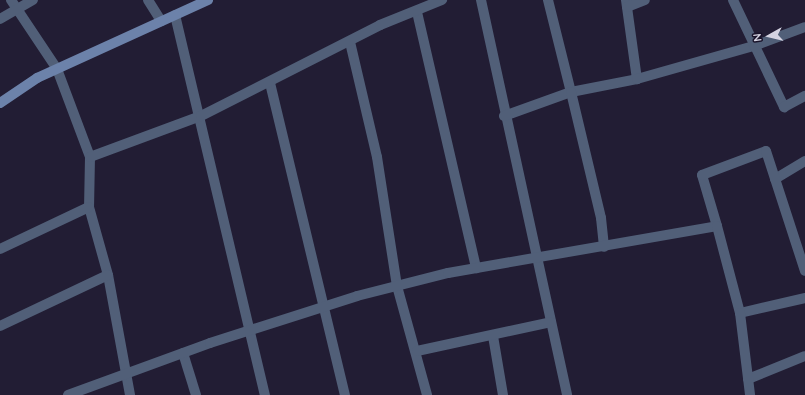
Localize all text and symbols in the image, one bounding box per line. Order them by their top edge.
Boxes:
north arrow [749,16,789,56]
text: N [750,33,765,43]

